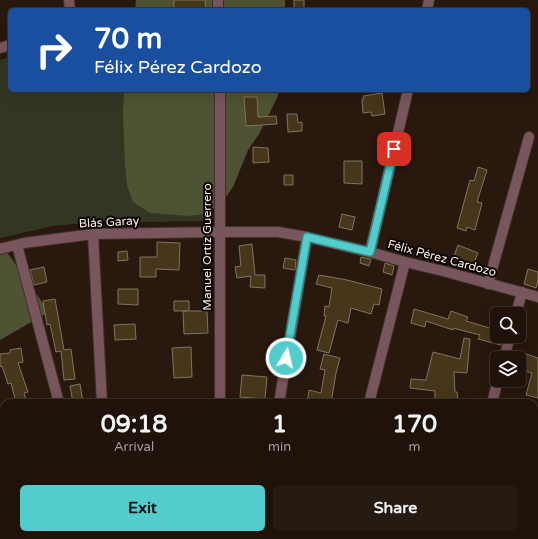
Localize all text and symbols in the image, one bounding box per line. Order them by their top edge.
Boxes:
text: 70 m [94,22,162,56]
icon: right [28,24,80,76]
text: Félix Pérez Cardozo [94,56,262,78]
pin [377,132,411,166]
icon: arrive [383,138,405,160]
street label: Manuel Ortíz Guerrero [200,183,214,311]
street label: Blás Garay [78,213,140,231]
street label: Félix Pérez Cardozo [386,237,498,279]
map controls [490,307,526,387]
button: search [490,307,526,343]
position arrow [265,337,307,379]
button: layers [490,351,526,387]
text: 09:18 [101,410,167,439]
text: 1 [272,410,287,439]
text: 170 [392,410,437,439]
text: Arrival [114,439,154,455]
text: min [268,439,291,455]
text: m [409,439,421,455]
button: Exit [20,485,265,531]
button: Share [273,485,518,531]

